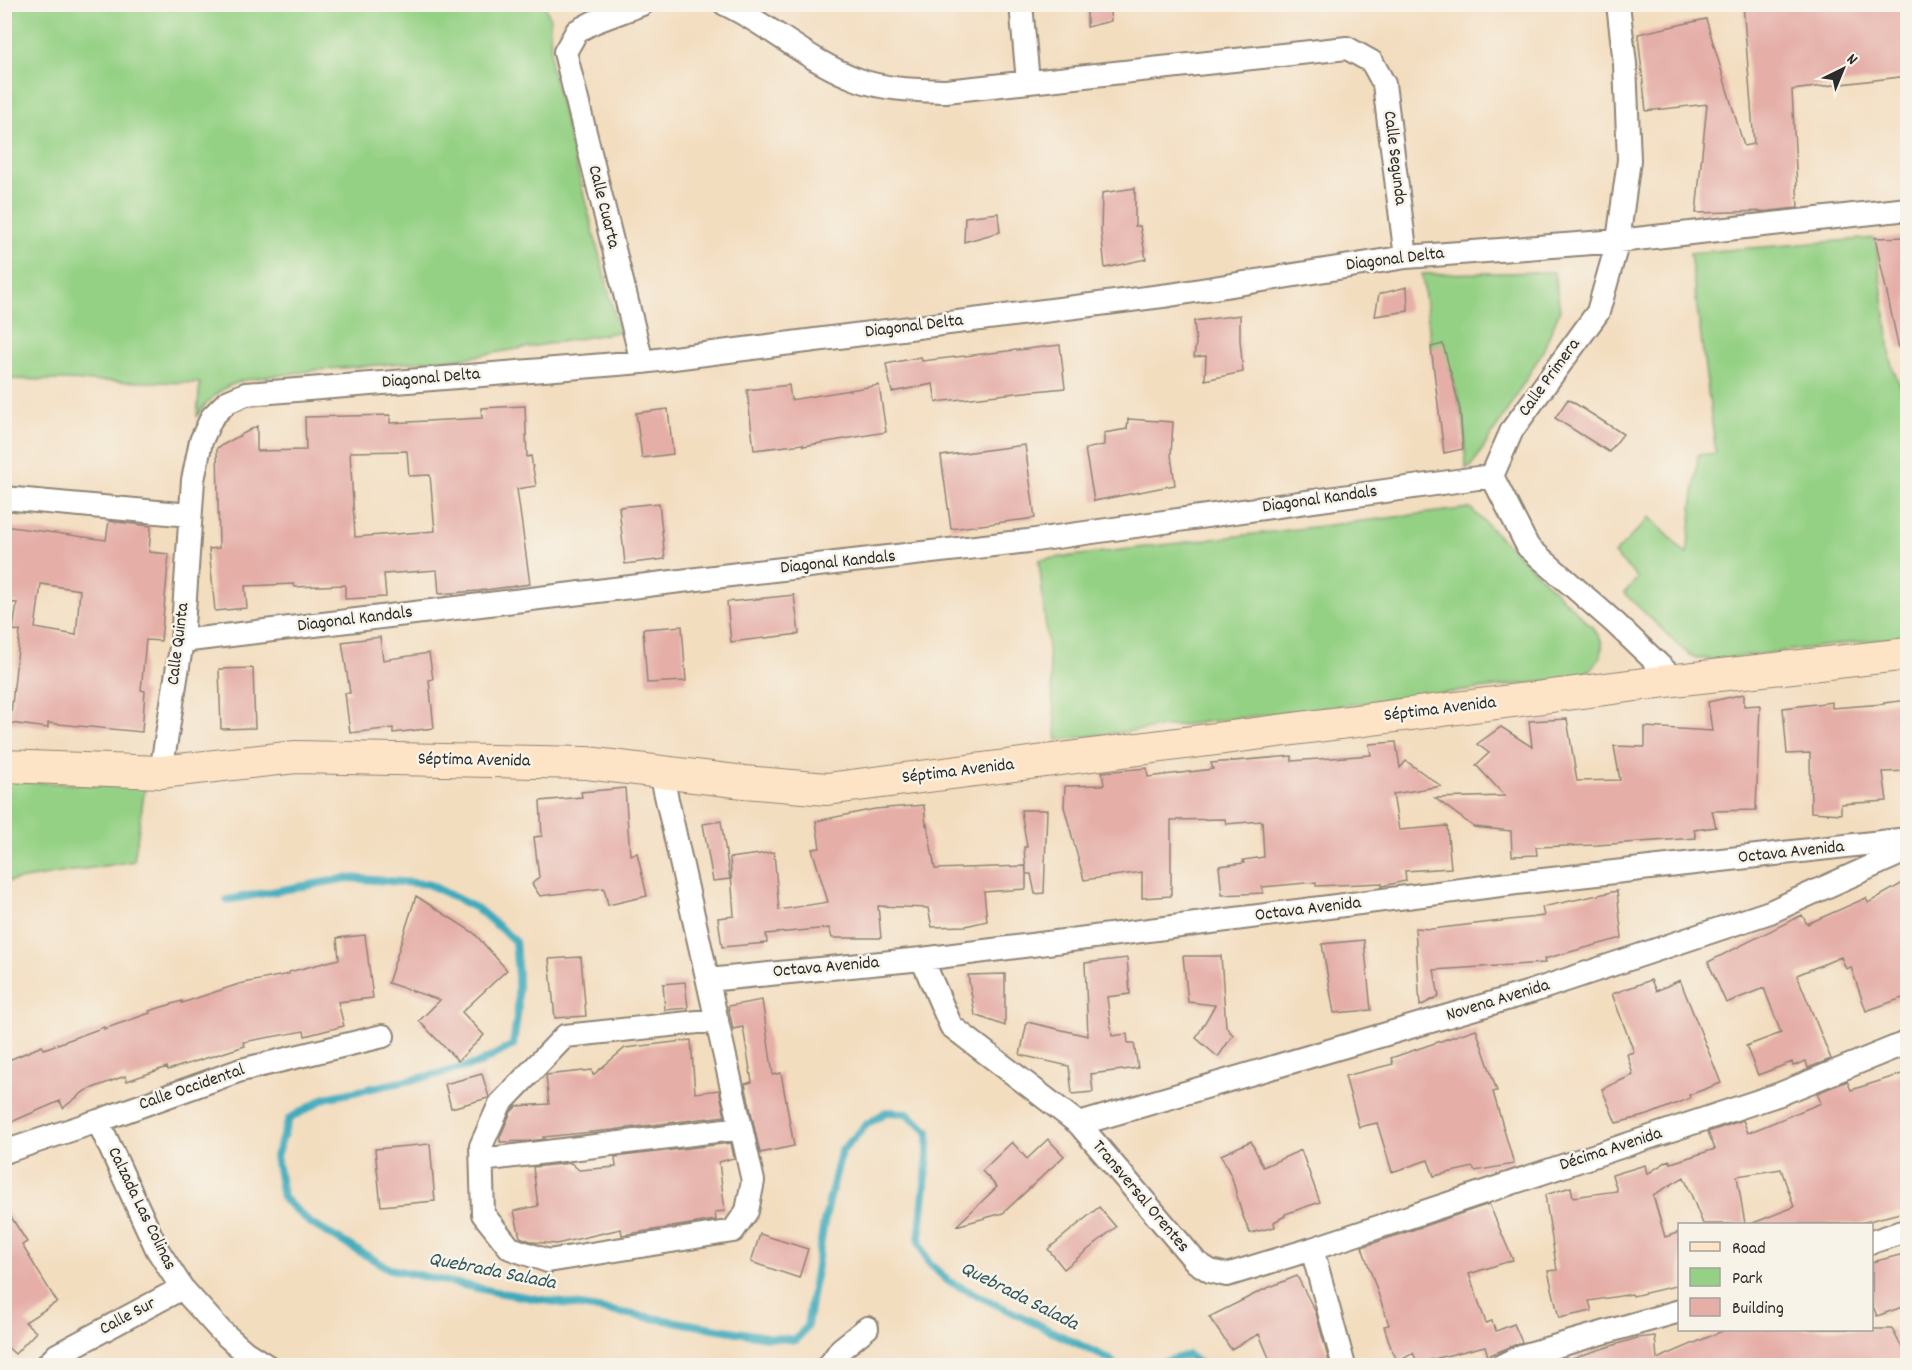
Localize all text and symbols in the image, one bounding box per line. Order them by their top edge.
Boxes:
north arrow [1813,39,1873,99]
text: N [1841,49,1862,71]
street label: Calle Segunda [1376,110,1412,207]
street label: Calle Cuarta [581,163,626,252]
street label: Diagonal Delta [1345,242,1446,278]
street label: Diagonal Delta [864,309,965,345]
street label: Calle Primera [1513,333,1587,422]
street label: Diagonal Delta [381,362,482,396]
street label: Diagonal Kandals [1261,480,1379,520]
street label: Diagonal Kandals [779,545,897,581]
street label: Calle Quinta [162,601,197,687]
street label: Diagonal Kandals [296,601,414,639]
street label: Séptima Avenida [1383,691,1498,729]
street label: Séptima Avenida [417,748,531,774]
street label: Séptima Avenida [901,753,1016,791]
street label: Octava Avenida [1737,835,1846,871]
street label: Octava Avenida [1254,891,1363,929]
street label: Octava Avenida [772,951,881,985]
street label: Novena Avenida [1443,973,1553,1029]
street label: Calle Occidental [136,1058,249,1118]
street label: Décima Avenida [1557,1122,1666,1178]
street label: Transversal Orentes [1085,1135,1195,1259]
street label: Calzada Las Colinas [100,1143,182,1275]
legend [1678,1223,1873,1331]
text: Road [1732,1237,1766,1262]
water label: Quebrada Salada [426,1246,560,1298]
water label: Quebrada Salada [955,1255,1084,1339]
text: Park [1732,1267,1763,1292]
street label: Calle Sur [95,1292,161,1342]
text: Building [1732,1297,1784,1322]

